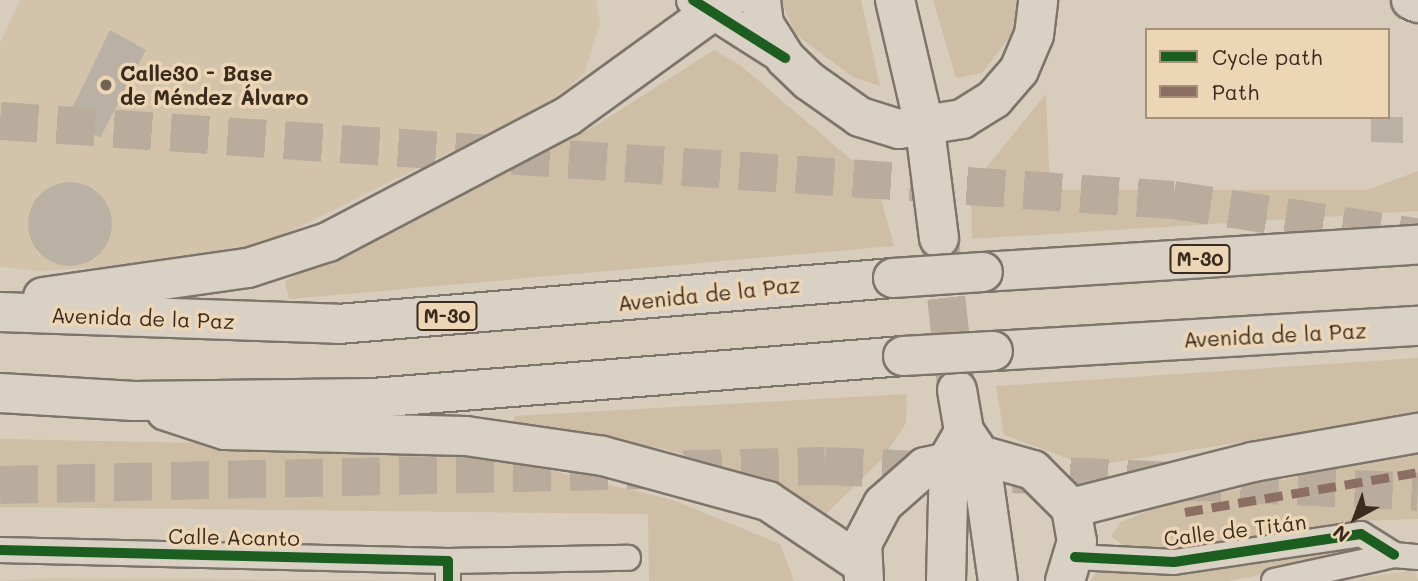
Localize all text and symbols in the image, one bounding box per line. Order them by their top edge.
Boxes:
legend [1145,28,1390,119]
text: Cycle path [1212,43,1322,70]
place label: Calle30 - Base de Méndez Álvaro [120,60,308,110]
marker: Calle30 - Base de Méndez Álvaro [98,77,114,93]
text: Path [1212,78,1259,105]
road number: M-30 [1168,244,1232,274]
street label: Avenida de la Paz [616,272,802,316]
road number: M-30 [416,300,478,332]
street label: Avenida de la Paz [51,302,235,334]
street label: Avenida de la Paz [1183,318,1367,352]
north arrow [1320,483,1390,553]
street label: Calle de Titán [1162,509,1308,551]
text: N [1327,520,1355,548]
street label: Calle Acanto [168,523,300,551]

